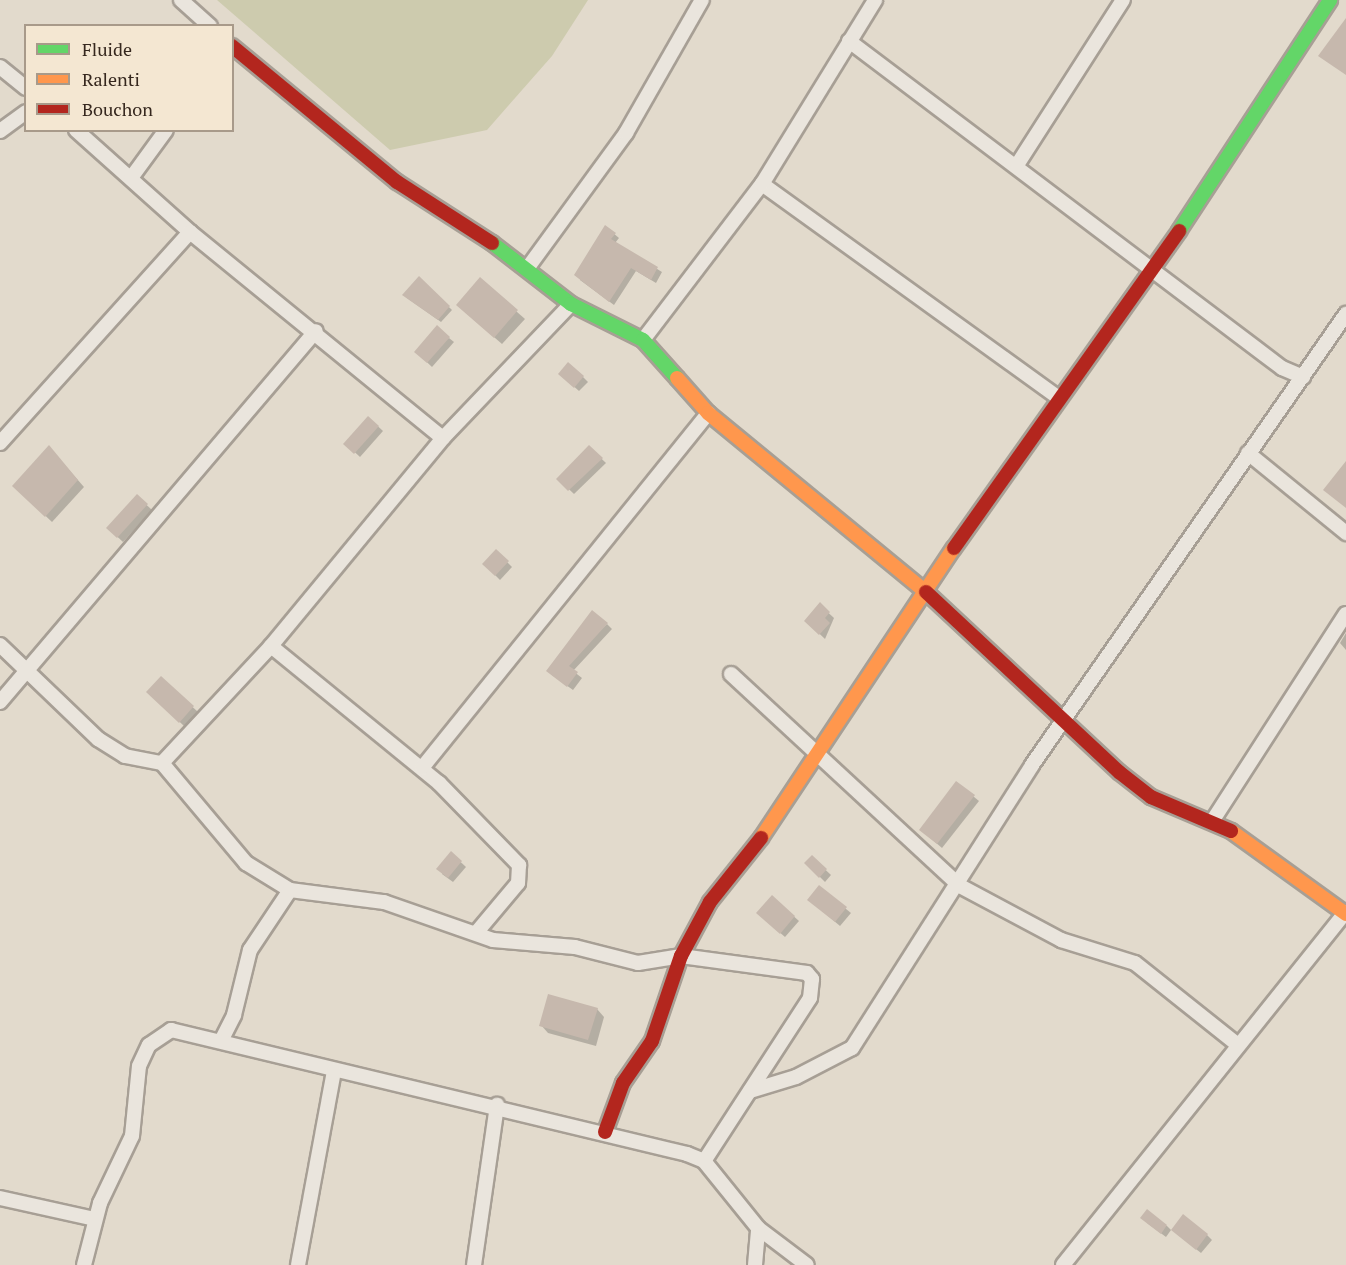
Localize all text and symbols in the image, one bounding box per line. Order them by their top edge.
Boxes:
legend [24,24,234,132]
text: Fluide [82,37,132,61]
text: Ralenti [82,67,140,91]
text: Bouchon [82,97,153,121]

